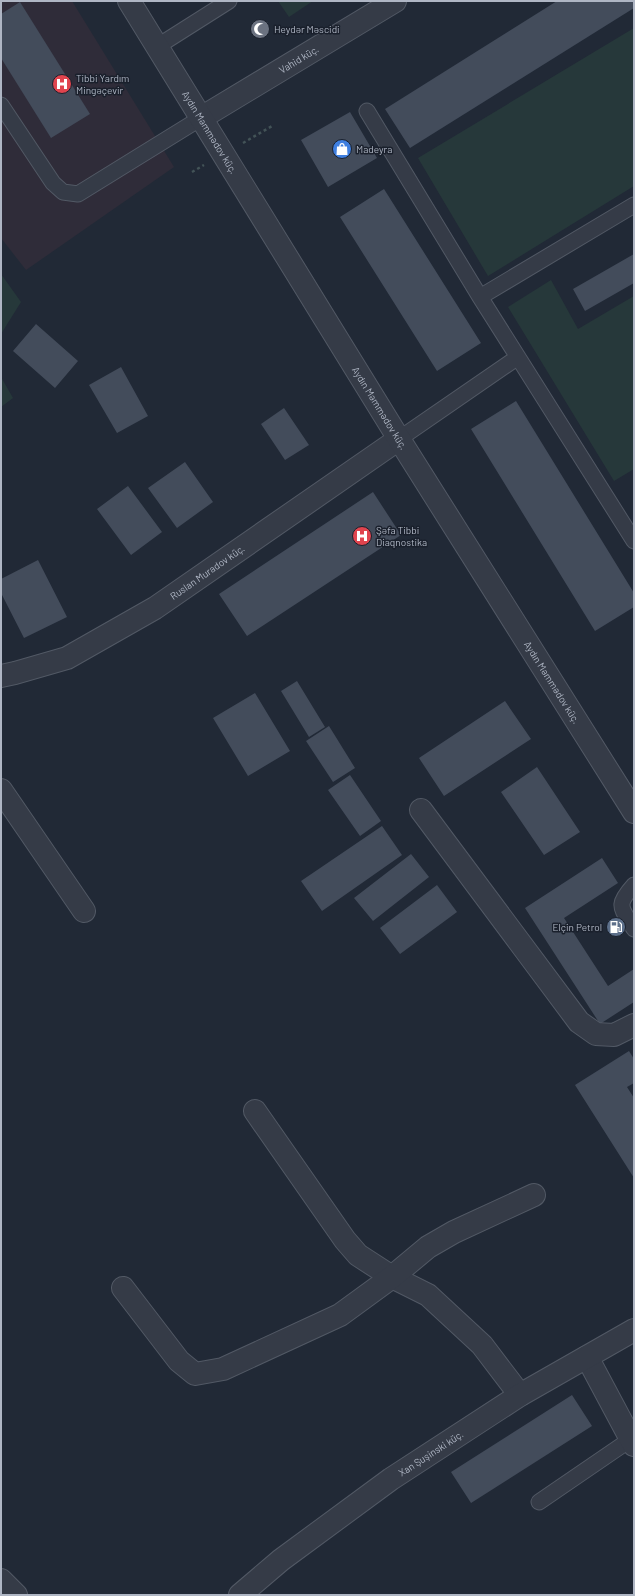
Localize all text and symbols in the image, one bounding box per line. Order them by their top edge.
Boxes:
mosque icon: Heydər Məscidi [249,18,271,40]
place label: Heydər Məscidi [274,23,340,35]
street label: Vahid küç. [277,43,321,76]
place label: Tibbi Yardım Mingəçevir [76,72,129,96]
hospital icon: Tibbi Yardım Mingəçevir [51,73,73,95]
street label: Aydın Məmmədov küç. [180,88,240,176]
shop icon: Madeyra [331,138,353,160]
place label: Madeyra [356,143,392,155]
street label: Aydın Məmmədov küç. [350,364,410,452]
place label: Şəfa Tibbi Diaqnostika [376,524,427,548]
hospital icon: Şəfa Tibbi Diaqnostika [351,525,373,547]
street label: Ruslan Muradov küç. [167,542,247,602]
street label: Aydın Məmmədov küç. [522,639,583,726]
fuel station icon: Elçin Petrol [605,916,627,938]
place label: Elçin Petrol [553,921,602,933]
street label: Xan Şuşinski küç. [396,1428,465,1479]

